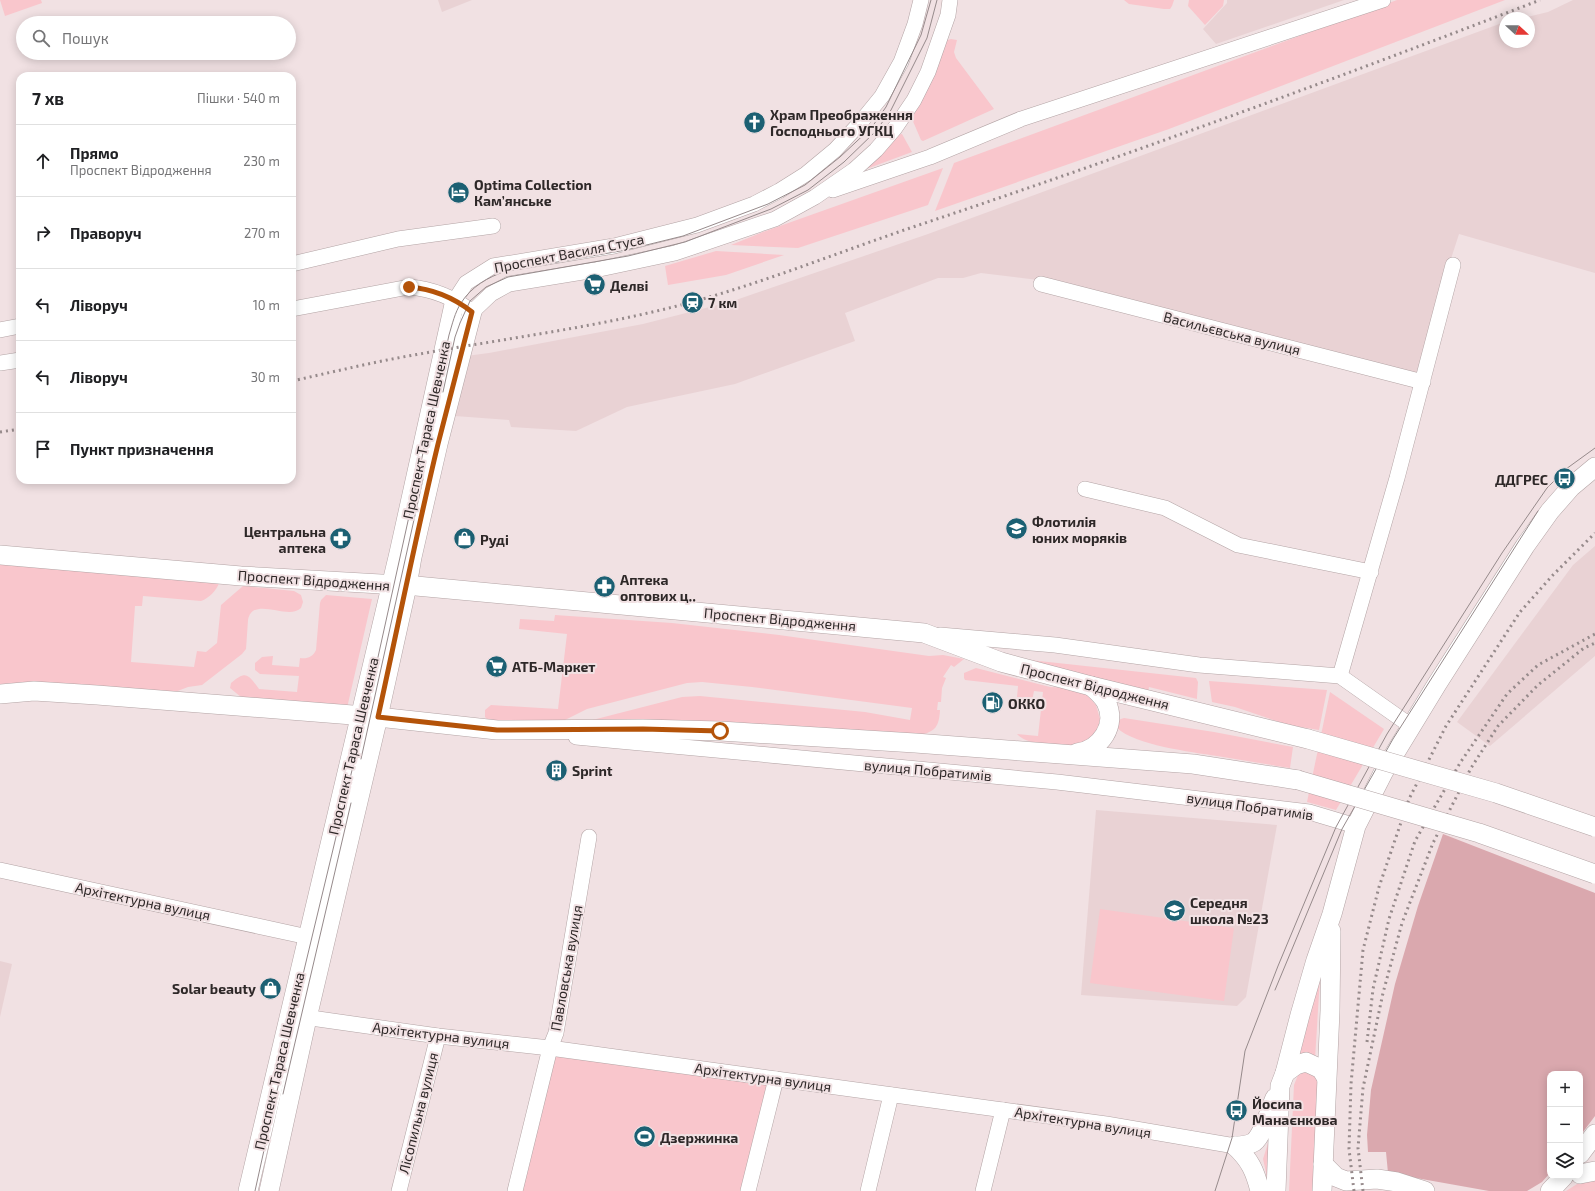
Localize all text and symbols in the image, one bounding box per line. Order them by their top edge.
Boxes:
north arrow [1499,12,1535,48]
search box [16,16,296,60]
icon: search [30,27,52,49]
text: Пошук [62,29,109,47]
text: 7 хв [32,88,64,108]
text: Пішки · 540 m [197,90,280,106]
place label: Храм Преображення Господнього УГКЦ [770,106,913,139]
church icon: Храм Преображення Господнього УГКЦ [742,109,768,135]
text: Прямо [70,144,119,162]
icon: ahead [32,150,54,172]
text: 230 m [243,153,280,169]
text: Проспект Відродження [70,162,212,178]
place label: Optima Collection Кам’янське [474,176,592,209]
hotel icon: Optima Collection Кам’янське [446,179,472,205]
icon: right [32,222,54,244]
text: Праворуч [70,224,141,242]
text: 270 m [244,225,280,241]
street label: Проспект Василя Стуса [493,230,645,276]
supermarket icon: Делві [581,272,607,298]
place label: Делві [610,277,649,294]
route end [400,278,418,296]
station icon: 7 км [679,289,705,315]
icon: left [32,294,54,316]
place label: 7 км [708,294,737,311]
text: Ліворуч [70,296,128,314]
text: 10 m [253,297,280,313]
street label: Васильєвська вулиця [1162,308,1302,358]
street label: Проспект Тараса Шевченка [399,339,453,521]
icon: left [32,366,54,388]
text: Ліворуч [70,368,128,386]
text: 30 m [251,369,280,385]
icon: arrive [32,438,54,460]
text: Пункт призначення [70,440,214,458]
bus stop icon: ДДГРЕС [1551,466,1577,492]
place label: ДДГРЕС [1495,471,1548,488]
place label: Флотилія юних моряків [1032,513,1127,546]
school or university icon: Флотилія юних моряків [1004,516,1030,542]
place label: Центральна аптека [244,523,326,556]
pharmacy icon: Центральна аптека [328,526,354,552]
shop icon: Рудi [452,526,478,552]
place label: Рудi [480,531,509,548]
street label: Проспект Відродження [237,566,391,594]
place label: Аптека оптових ц‥ [620,571,696,604]
pharmacy icon: Аптека оптових ц‥ [591,574,617,600]
street label: Проспект Відродження [703,604,857,634]
supermarket icon: АТБ-Маркет [484,653,510,679]
street label: Проспект Тараса Шевченка [324,656,382,836]
place label: АТБ-Маркет [512,658,595,675]
street label: Проспект Відродження [1019,659,1171,713]
fuel station icon: ОККО [980,690,1006,716]
place label: ОККО [1008,695,1045,712]
route start [711,722,729,740]
street label: вулиця Побратимів [864,756,992,784]
building icon: Sprint [543,757,569,783]
place label: Sprint [572,762,613,779]
street label: вулиця Побратимів [1185,789,1315,823]
street label: Архітектурна вулиця [74,878,212,924]
place label: Середня школа №23 [1190,894,1269,927]
school or university icon: Середня школа №23 [1162,897,1188,923]
street label: Павловська вулиця [547,904,585,1032]
street label: Проспект Тараса Шевченка [250,971,308,1151]
shop icon: Solar beauty [258,975,284,1001]
place label: Solar beauty [172,980,256,997]
street label: Архітектурна вулиця [372,1018,510,1052]
street label: Лісопильна вулиця [395,1051,441,1175]
street label: Архітектурна вулиця [694,1059,832,1095]
map controls [1547,1071,1583,1179]
button: + [1547,1071,1583,1107]
place label: Йосипа Манаєнкова [1252,1095,1338,1128]
bus stop icon: Йосипа Манаєнкова [1223,1098,1249,1124]
street label: Архітектурна вулиця [1014,1103,1152,1141]
button: − [1547,1107,1583,1143]
sports icon: Дзержинка [632,1124,658,1150]
place label: Дзержинка [660,1129,738,1146]
button: layers [1547,1143,1583,1179]

